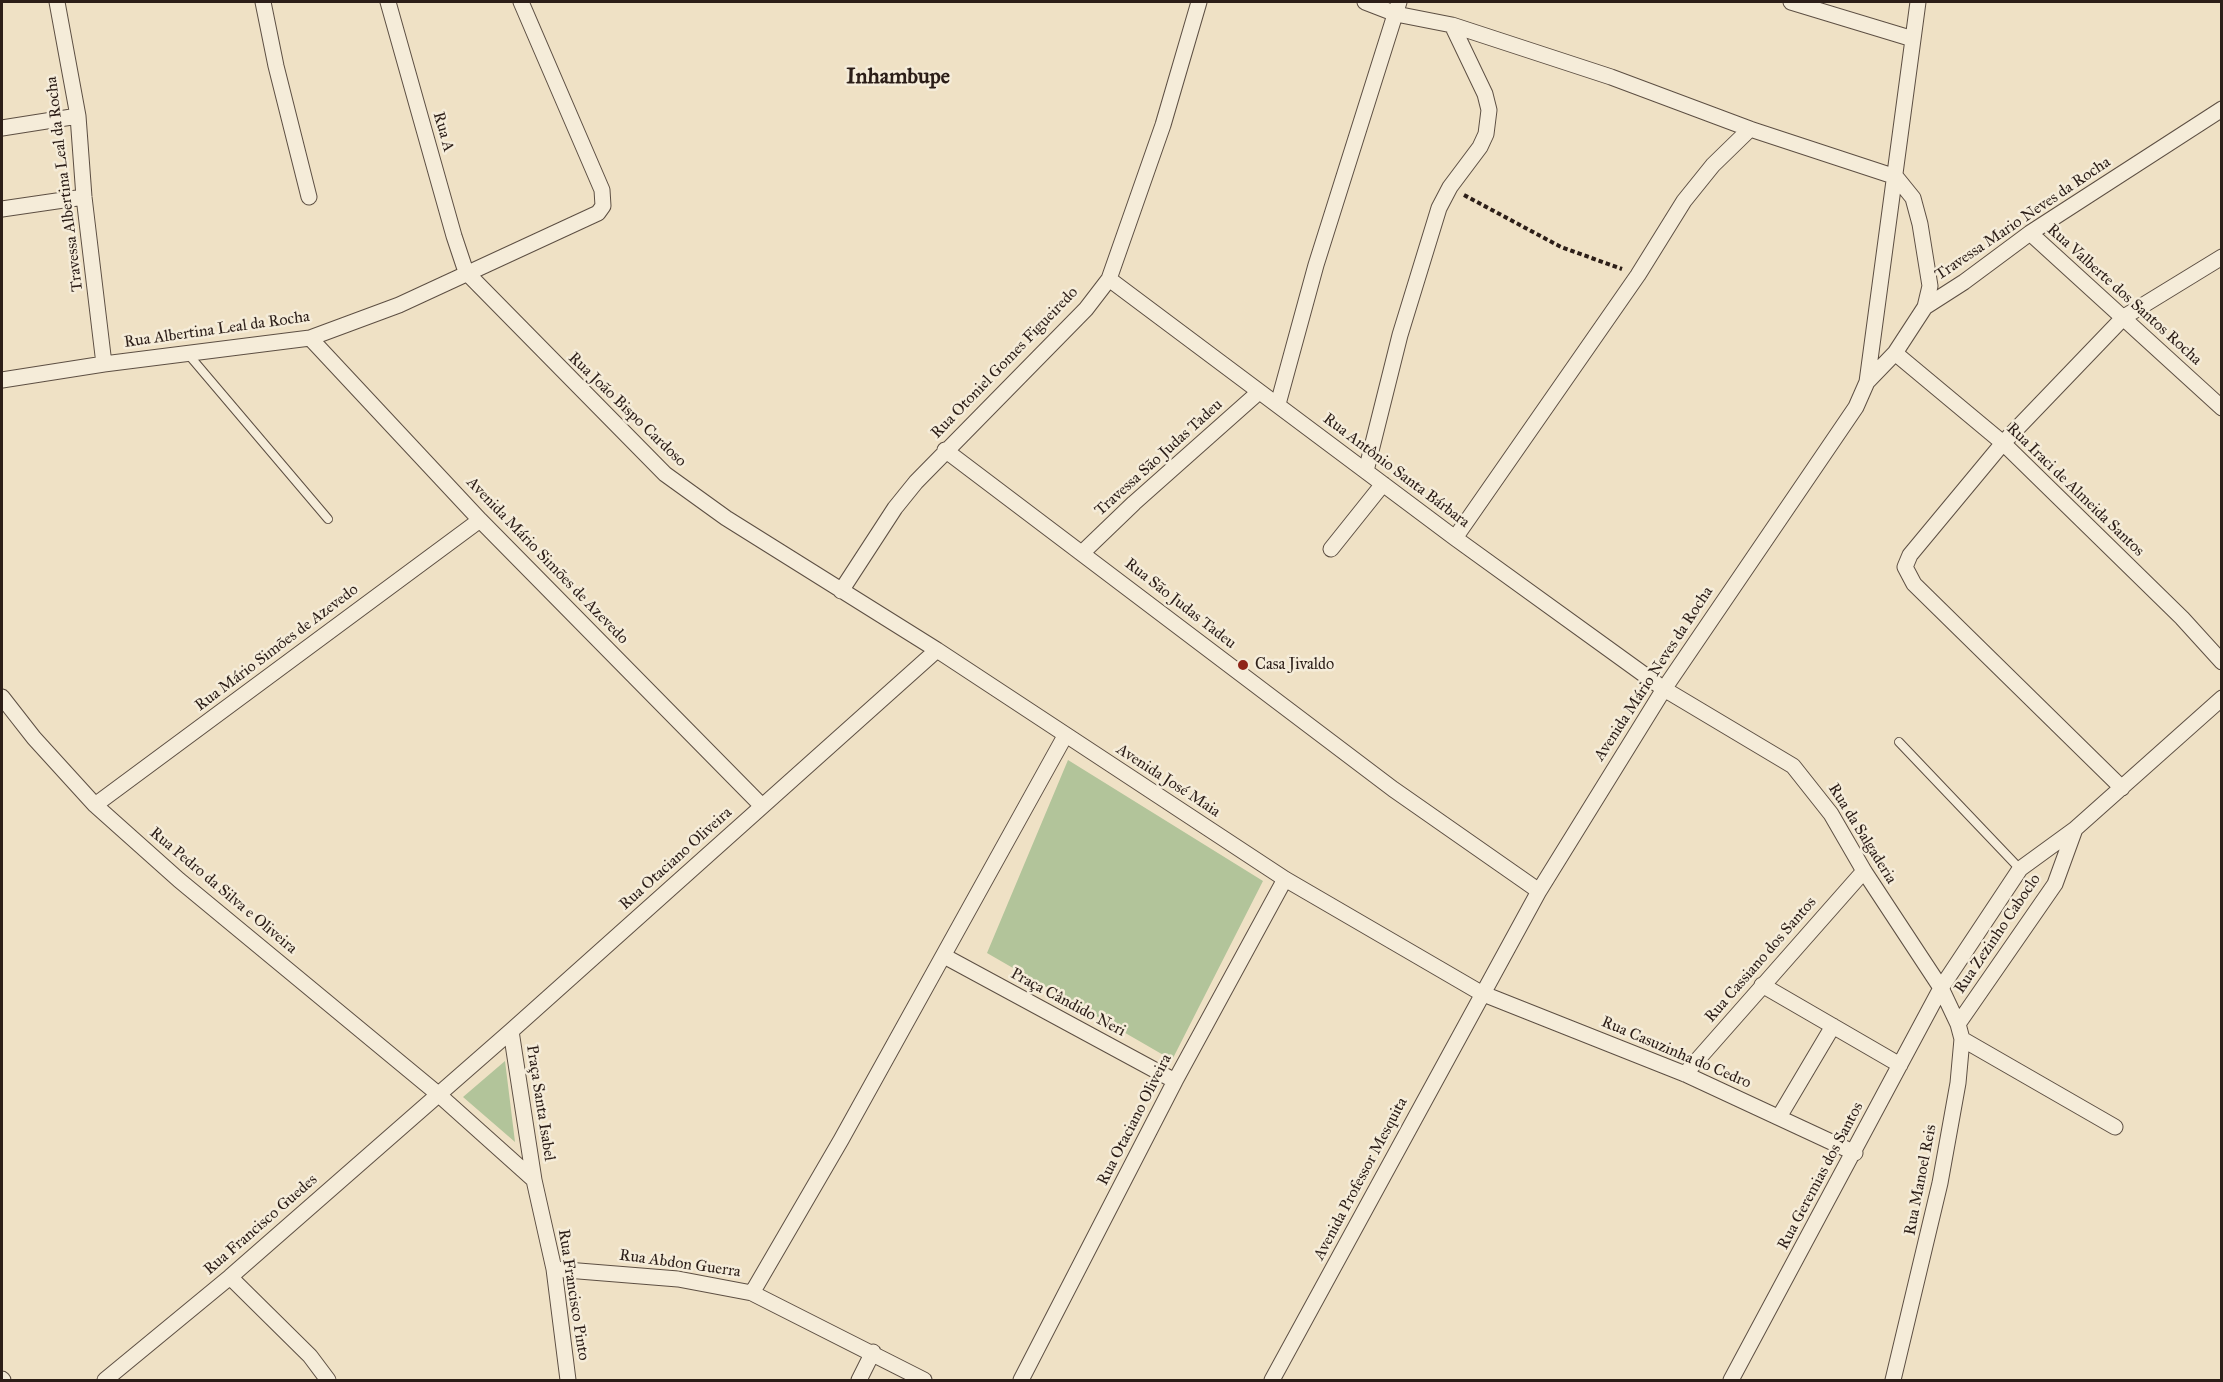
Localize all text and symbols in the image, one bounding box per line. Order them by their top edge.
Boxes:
district label: Inhambupe [846,65,950,91]
street label: Travessa Albertina Leal da Rocha [42,75,88,293]
street label: Rua A [428,110,458,154]
street label: Travessa Mario Neves da Rocha [1932,153,2114,285]
street label: Rua Valberte dos Santos Rocha [2043,220,2205,370]
street label: Rua Otoniel Gomes Figueiredo [927,283,1083,443]
street label: Rua Albertina Leal da Rocha [123,307,311,353]
street label: Rua João Bispo Cardoso [564,349,690,471]
street label: Travessa São Judas Tadeu [1091,395,1227,521]
street label: Rua Antônio Santa Bárbara [1319,410,1473,532]
street label: Rua Iraci de Almeida Santos [2002,419,2148,561]
street label: Avenida Mário Simões de Azevedo [462,473,632,649]
street label: Rua São Judas Tadeu [1120,555,1240,653]
street label: Rua Mário Simões de Azevedo [192,580,362,716]
street label: Avenida Mário Neves da Rocha [1590,583,1718,765]
place label: Casa Jivaldo [1255,655,1334,675]
marker: Casa Jivaldo [1236,658,1250,672]
street label: Avenida José Maia [1112,740,1224,822]
street label: Rua da Salgaderia [1824,780,1900,888]
street label: Rua Otaciano Oliveira [616,803,736,915]
street label: Rua Pedro da Silva e Oliveira [145,824,301,958]
street label: Rua Zezinho Caboclo [1951,871,2045,997]
street label: Rua Cassiano dos Santos [1701,893,1821,1027]
street label: Praça Cândido Neri [1007,965,1129,1041]
street label: Rua Casuzinha do Cedro [1598,1013,1754,1093]
street label: Praça Santa Isabel [521,1044,559,1162]
street label: Rua Otaciano Oliveira [1094,1051,1176,1189]
street label: Avenida Professor Mesquita [1310,1094,1412,1264]
street label: Rua Geremias dos Santos [1774,1099,1868,1253]
street label: Rua Manoel Reis [1901,1123,1941,1237]
street label: Rua Francisco Guedes [200,1170,322,1280]
street label: Rua Francisco Pinto [553,1228,593,1362]
street label: Rua Abdon Guerra [618,1246,742,1282]

